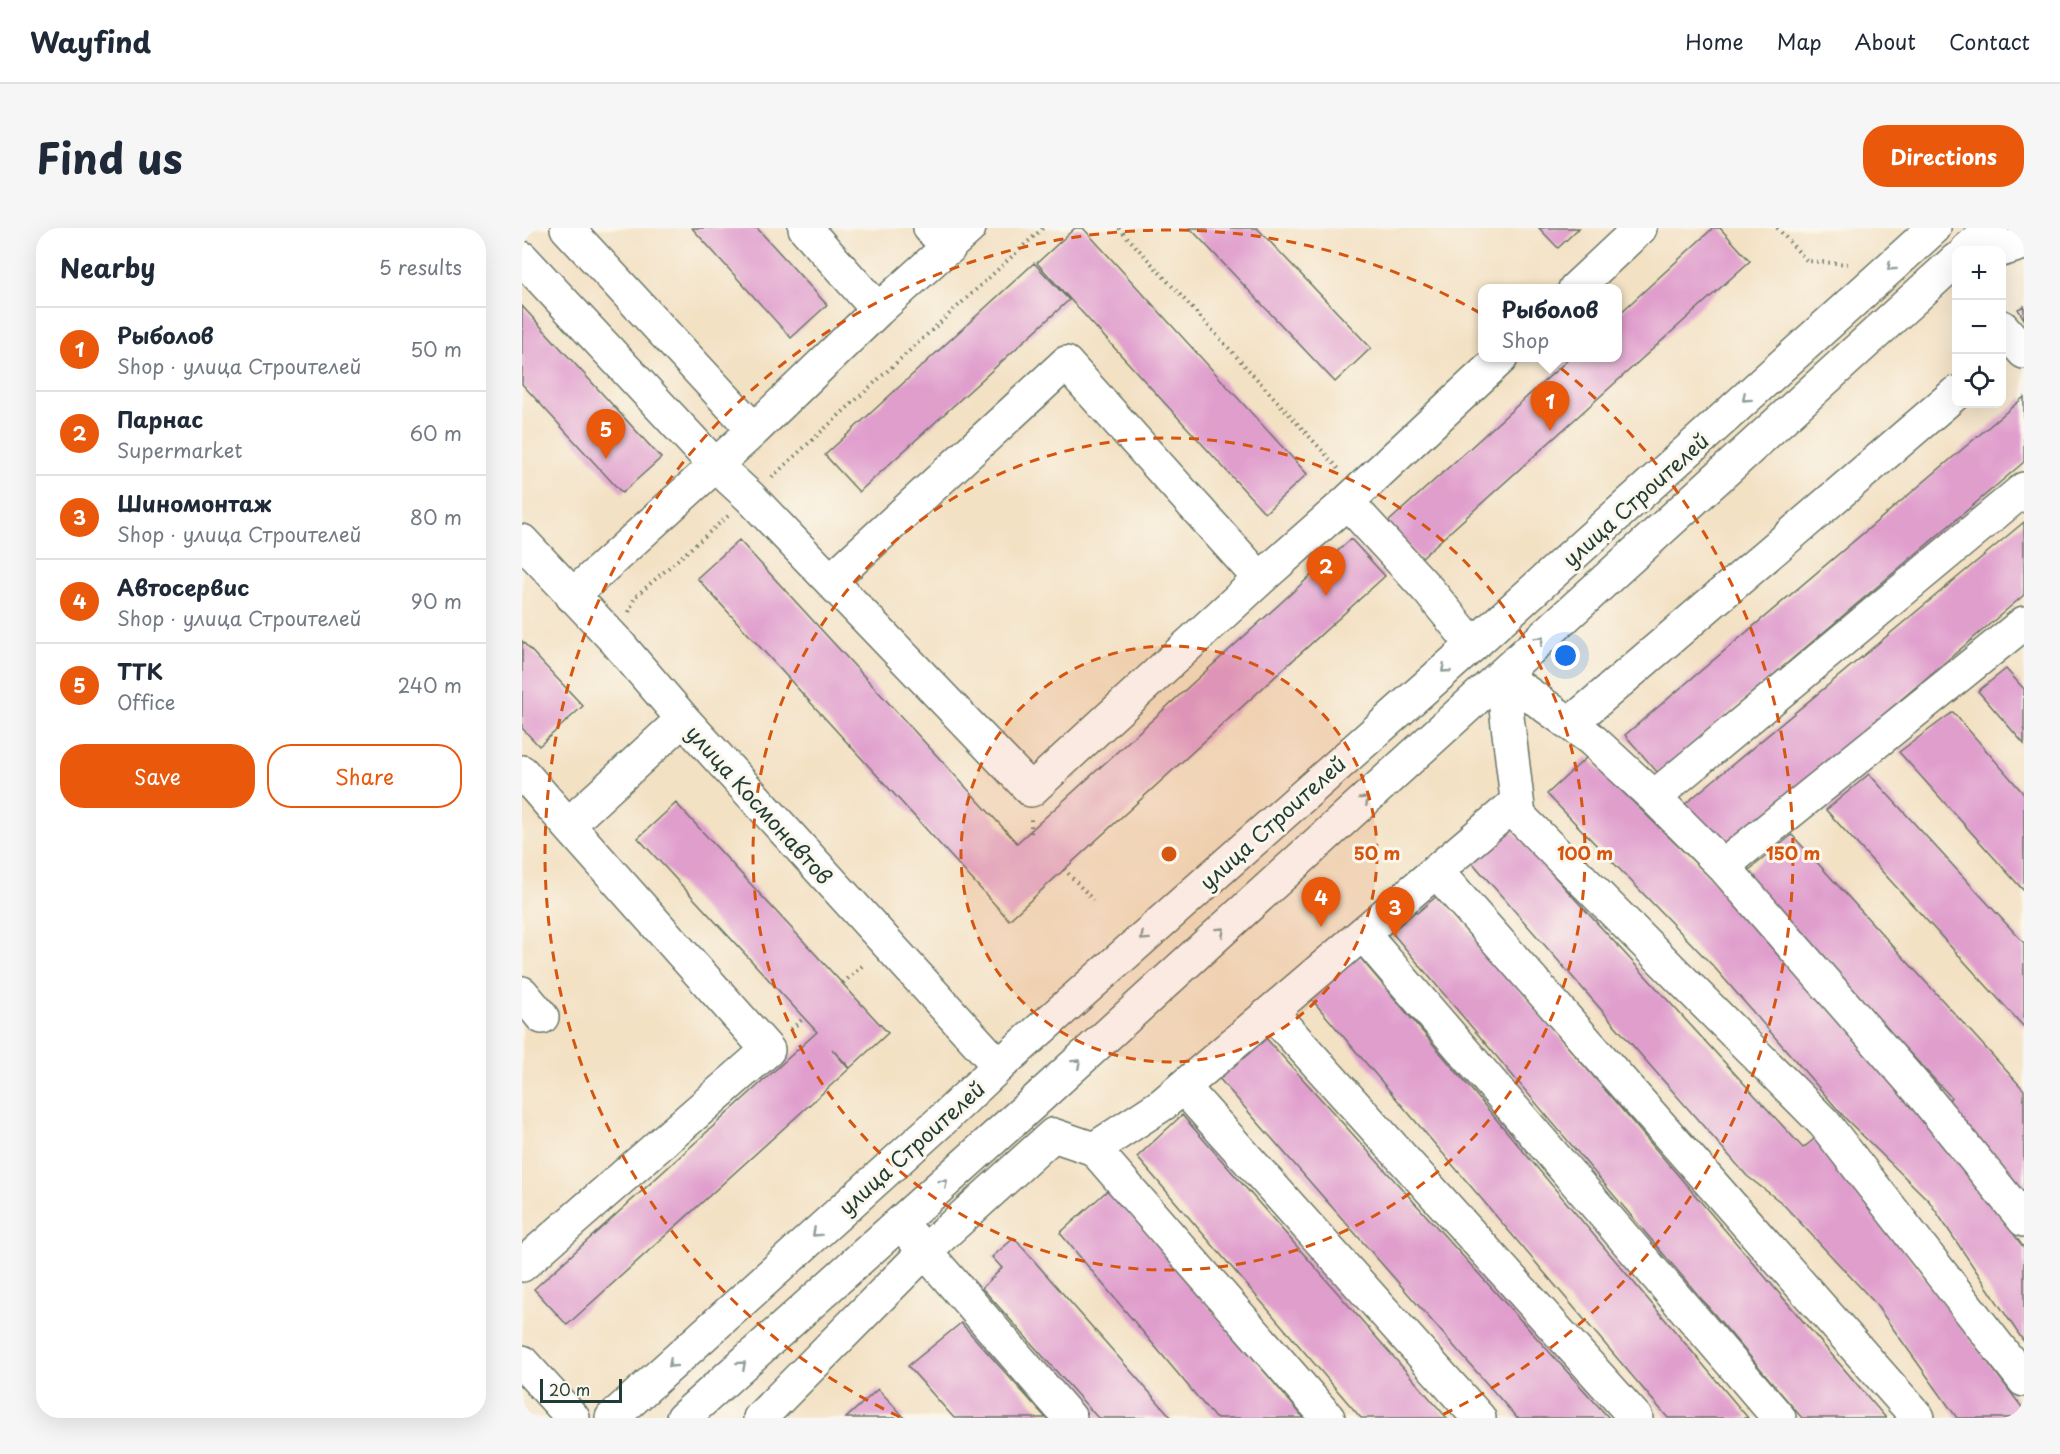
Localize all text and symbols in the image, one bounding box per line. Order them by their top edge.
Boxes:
text: Wayfind [30,20,151,63]
text: Home [1685,25,1744,57]
text: Map [1777,25,1822,57]
text: About [1855,25,1916,57]
text: Contact [1949,25,2030,57]
text: Find us [36,125,183,188]
button: Directions [1863,125,2024,187]
map controls [1952,246,2006,408]
button: + [1952,246,2006,300]
text: Nearby [60,248,155,287]
text: 5 results [379,252,462,282]
one-way arrow [1887,260,1897,271]
popup [1478,284,1622,362]
text: Рыболов [1502,292,1598,325]
button: − [1952,300,2006,354]
text: Рыболов [117,318,214,351]
text: Shop [1502,325,1549,355]
text: 1 [75,334,84,364]
text: 50 m [410,334,462,364]
text: Shop · улица Строителей [117,351,361,381]
button: locate [1952,354,2006,408]
pin: 1 [1530,382,1570,431]
one-way arrow [1742,391,1753,402]
text: Парнас [117,402,203,435]
pin: 5 [586,410,626,459]
text: 2 [72,418,87,448]
text: 60 m [410,418,462,448]
street label: улица Строителей [1555,424,1715,574]
text: Supermarket [117,435,243,465]
text: Шиномонтаж [117,486,271,519]
text: 3 [73,502,86,532]
text: 80 m [410,502,462,532]
text: Shop · улица Строителей [117,519,361,549]
pin: 2 [1306,546,1346,596]
text: Автосервис [117,570,249,603]
text: 4 [73,586,86,616]
text: 90 m [411,586,462,616]
text: Shop · улица Строителей [117,603,361,633]
one-way arrow [1534,636,1544,647]
your location [1551,641,1580,670]
text: ТТК [117,654,163,687]
one-way arrow [1441,662,1452,673]
text: 5 [73,670,86,700]
text: 240 m [397,670,462,700]
text: Office [117,687,175,717]
street label: улица Космонавтов [679,717,841,891]
button: Save [60,744,255,808]
button: Share [267,744,462,808]
street label: улица Строителей [1192,747,1352,897]
one-way arrow [1358,796,1369,807]
text: 50 m [1354,839,1400,866]
text: 100 m [1557,839,1613,866]
text: 150 m [1766,839,1820,866]
centre of rings [1159,844,1179,864]
pin: 4 [1302,878,1340,927]
pin: 3 [1376,888,1414,937]
one-way arrow [1214,927,1225,938]
one-way arrow [1140,930,1151,941]
one-way arrow [1070,1059,1081,1070]
street label: улица Строителей [831,1072,991,1222]
one-way arrow [937,1179,947,1190]
one-way arrow [813,1226,823,1237]
one-way arrow [668,1357,678,1368]
one-way arrow [736,1361,746,1372]
scale bar [540,1376,622,1404]
text: 20 m [549,1377,590,1401]

